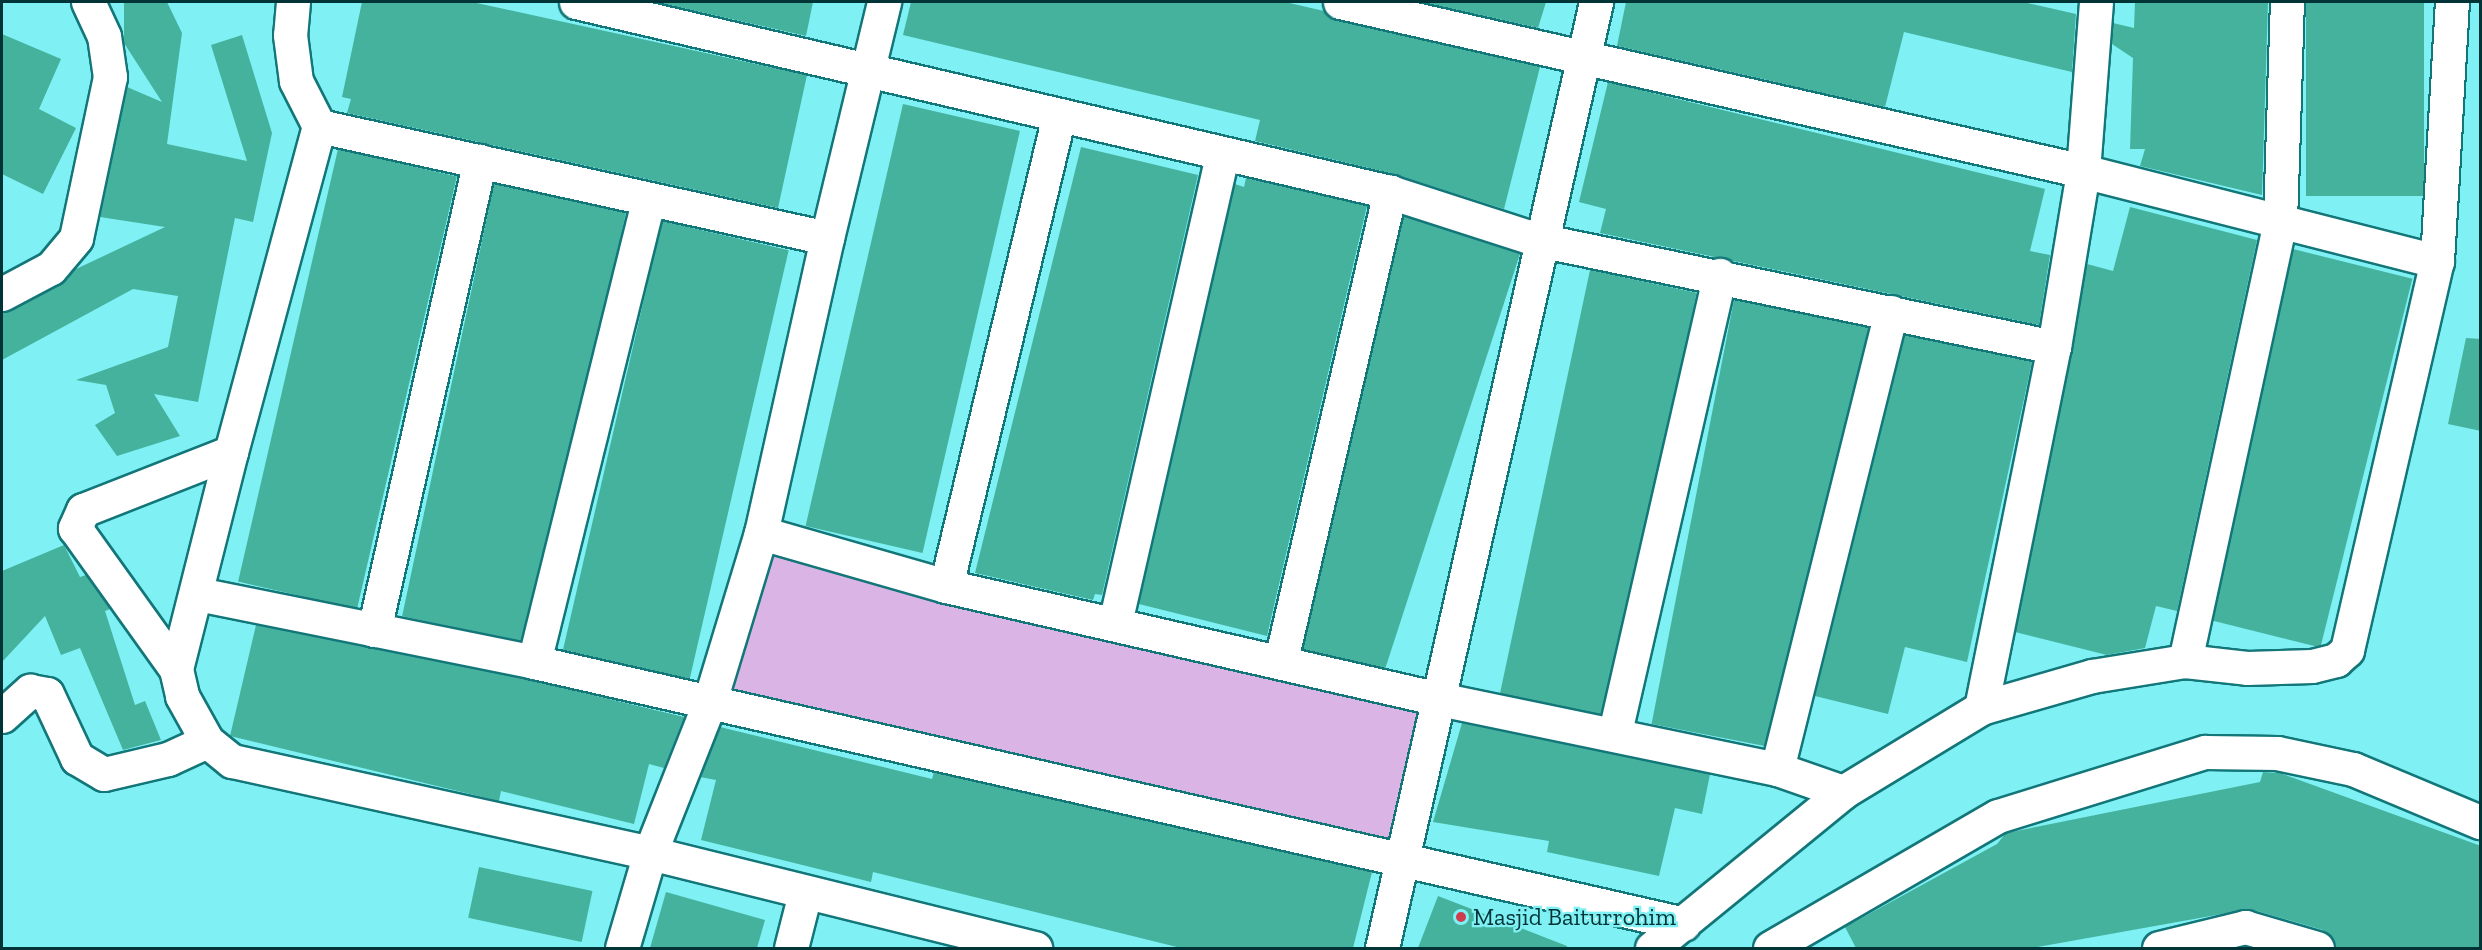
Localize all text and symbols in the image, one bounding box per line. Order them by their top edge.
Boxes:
place label: Masjid Baiturrohim [1473,903,1676,931]
marker: Masjid Baiturrohim [1454,910,1468,924]

